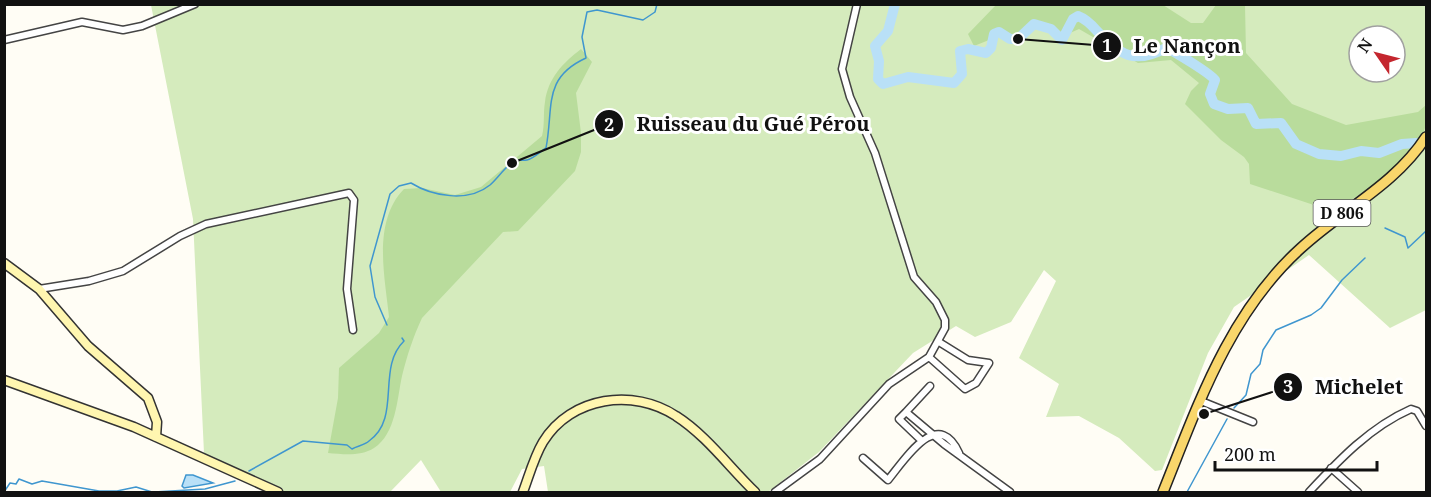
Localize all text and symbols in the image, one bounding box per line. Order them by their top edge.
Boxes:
north arrow [1347,24,1407,84]
callout: Le Nançon [1092,27,1253,65]
text: Le Nançon [1134,32,1240,59]
text: 1 [1102,33,1112,57]
text: N [1352,34,1378,57]
callout: Ruisseau du Gué Pérou [594,105,881,143]
text: Ruisseau du Gué Pérou [636,110,870,137]
text: 2 [604,112,614,136]
road number: D 806 [1314,200,1370,226]
callout: Michelet [1273,368,1415,406]
text: Michelet [1315,373,1403,400]
text: 3 [1283,374,1293,398]
scale bar [1215,434,1377,472]
text: 200 m [1224,442,1276,466]

